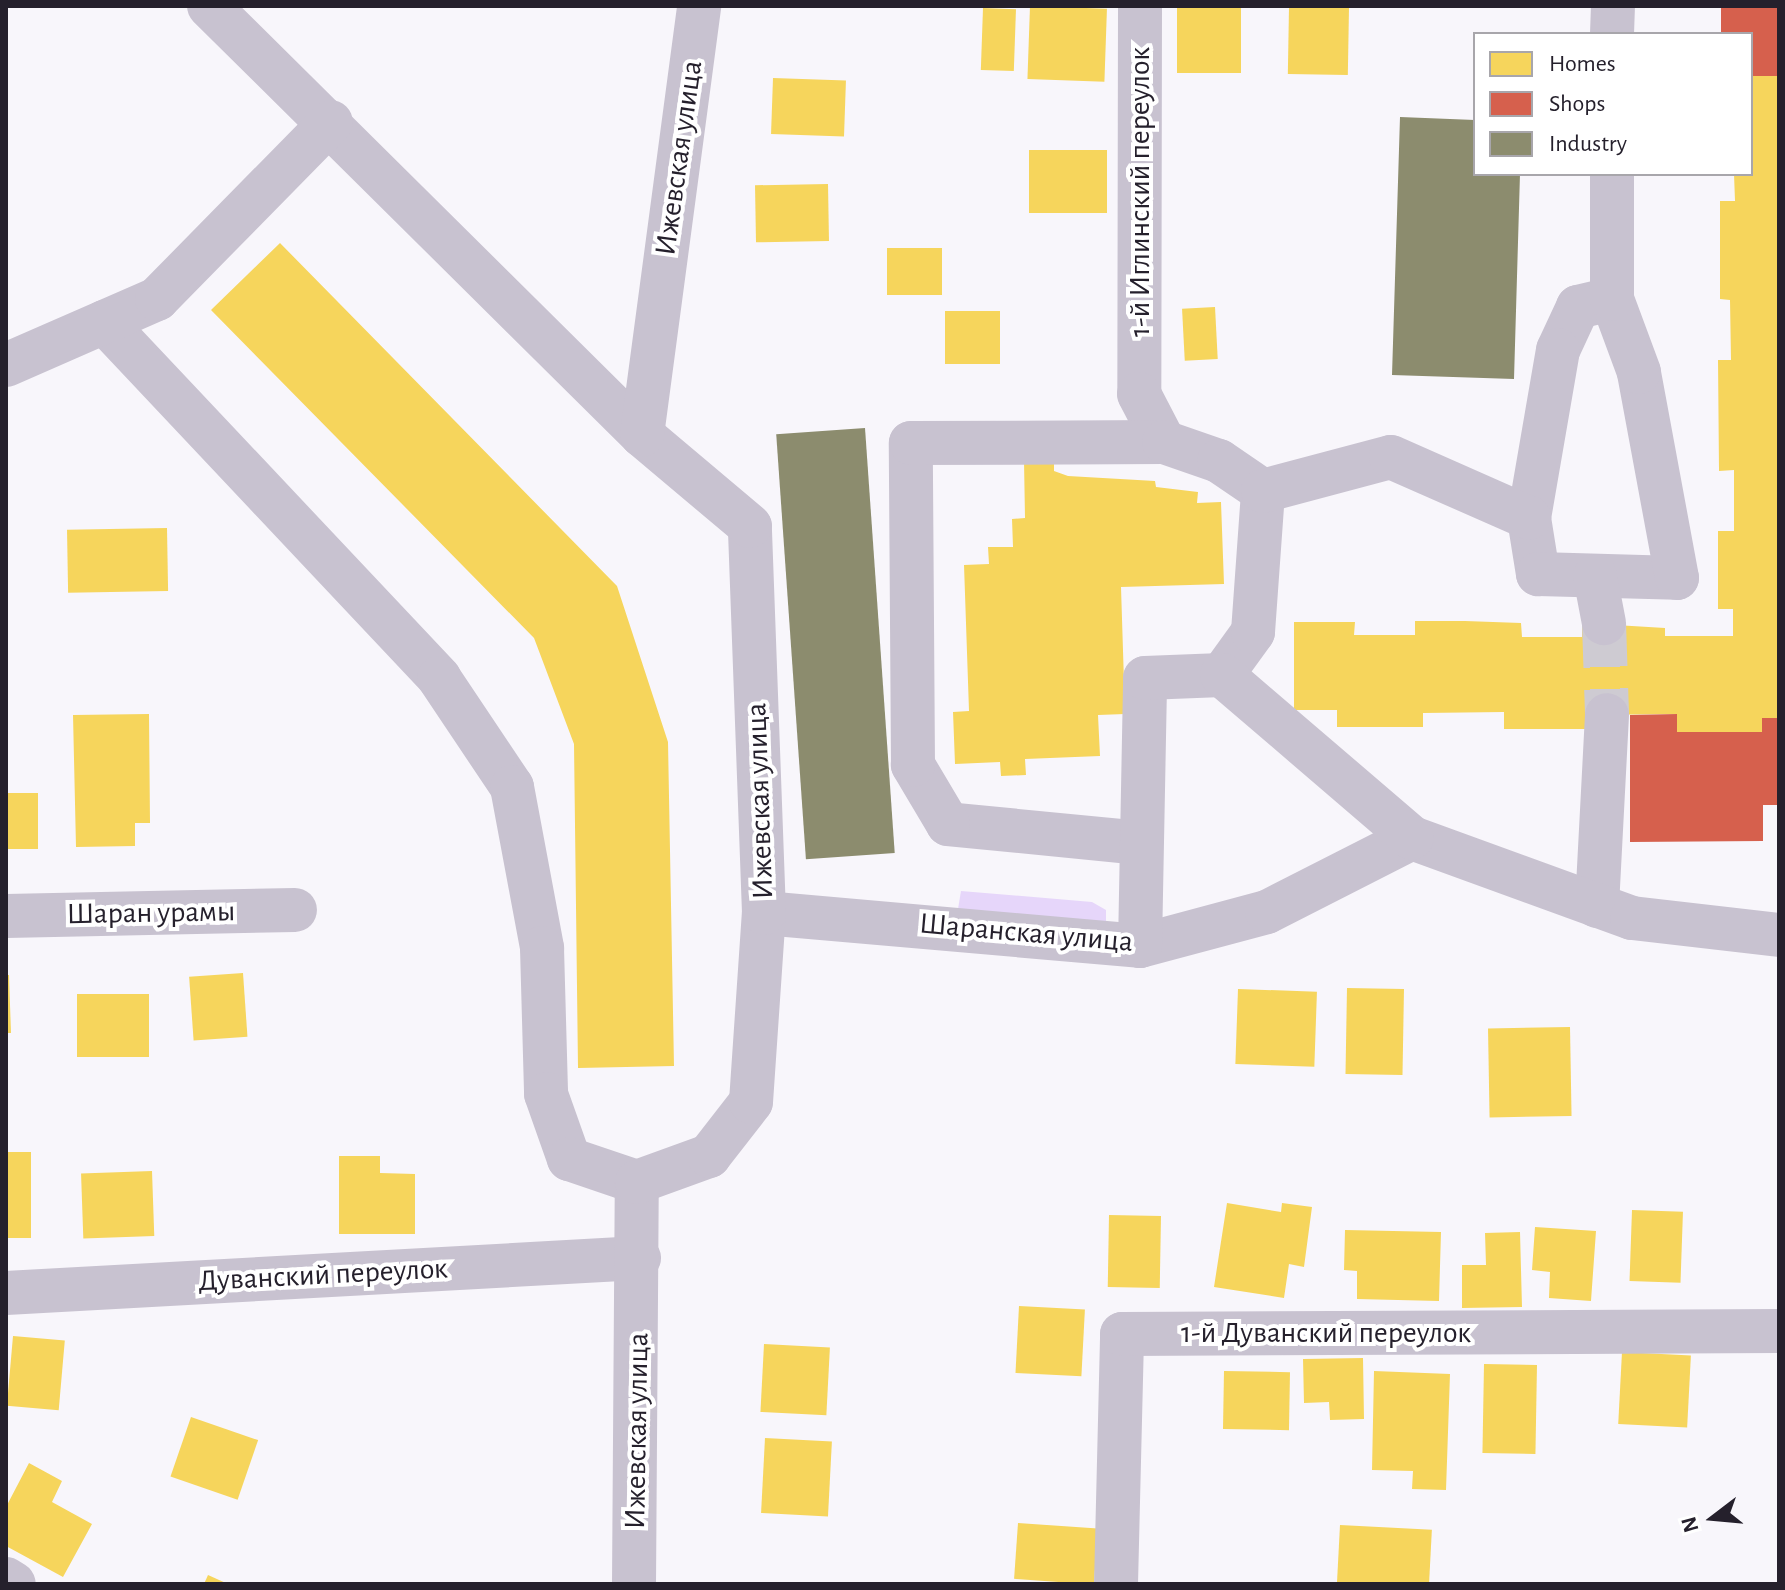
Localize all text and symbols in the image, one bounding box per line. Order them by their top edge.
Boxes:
legend [1473,32,1753,176]
street label: 1-й Иглинский переулок [1122,47,1158,337]
text: Homes [1549,52,1616,76]
street label: Ижевская улица [647,58,711,258]
text: Shops [1549,92,1605,116]
text: Industry [1549,132,1627,156]
street label: Ижевская улица [739,702,781,900]
street label: Шаран урамы [66,894,236,932]
street label: Шаранская улица [918,906,1134,960]
street label: Дуванский переулок [197,1250,449,1300]
street label: 1-й Дуванский переулок [1181,1315,1471,1351]
street label: Ижевская улица [617,1332,657,1530]
north arrow [1673,1478,1753,1558]
text: N [1677,1514,1703,1535]

